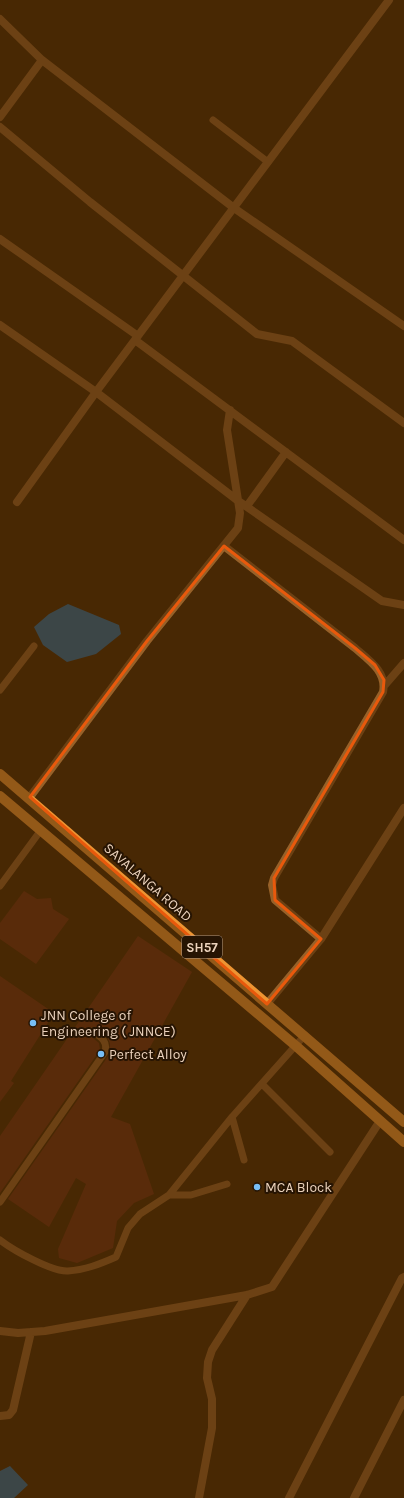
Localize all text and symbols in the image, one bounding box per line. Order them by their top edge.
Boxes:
street label: SAVALANGA ROAD [100,840,195,925]
road number: SH57 [182,936,222,958]
place label: JNN College of Engineering ( JNNCE) [41,1007,176,1040]
marker: JNN College of Engineering ( JNNCE) [28,1018,38,1028]
place label: Perfect Alloy [109,1046,187,1063]
marker: Perfect Alloy [96,1049,106,1059]
place label: MCA Block [265,1179,332,1196]
marker: MCA Block [252,1182,262,1192]

